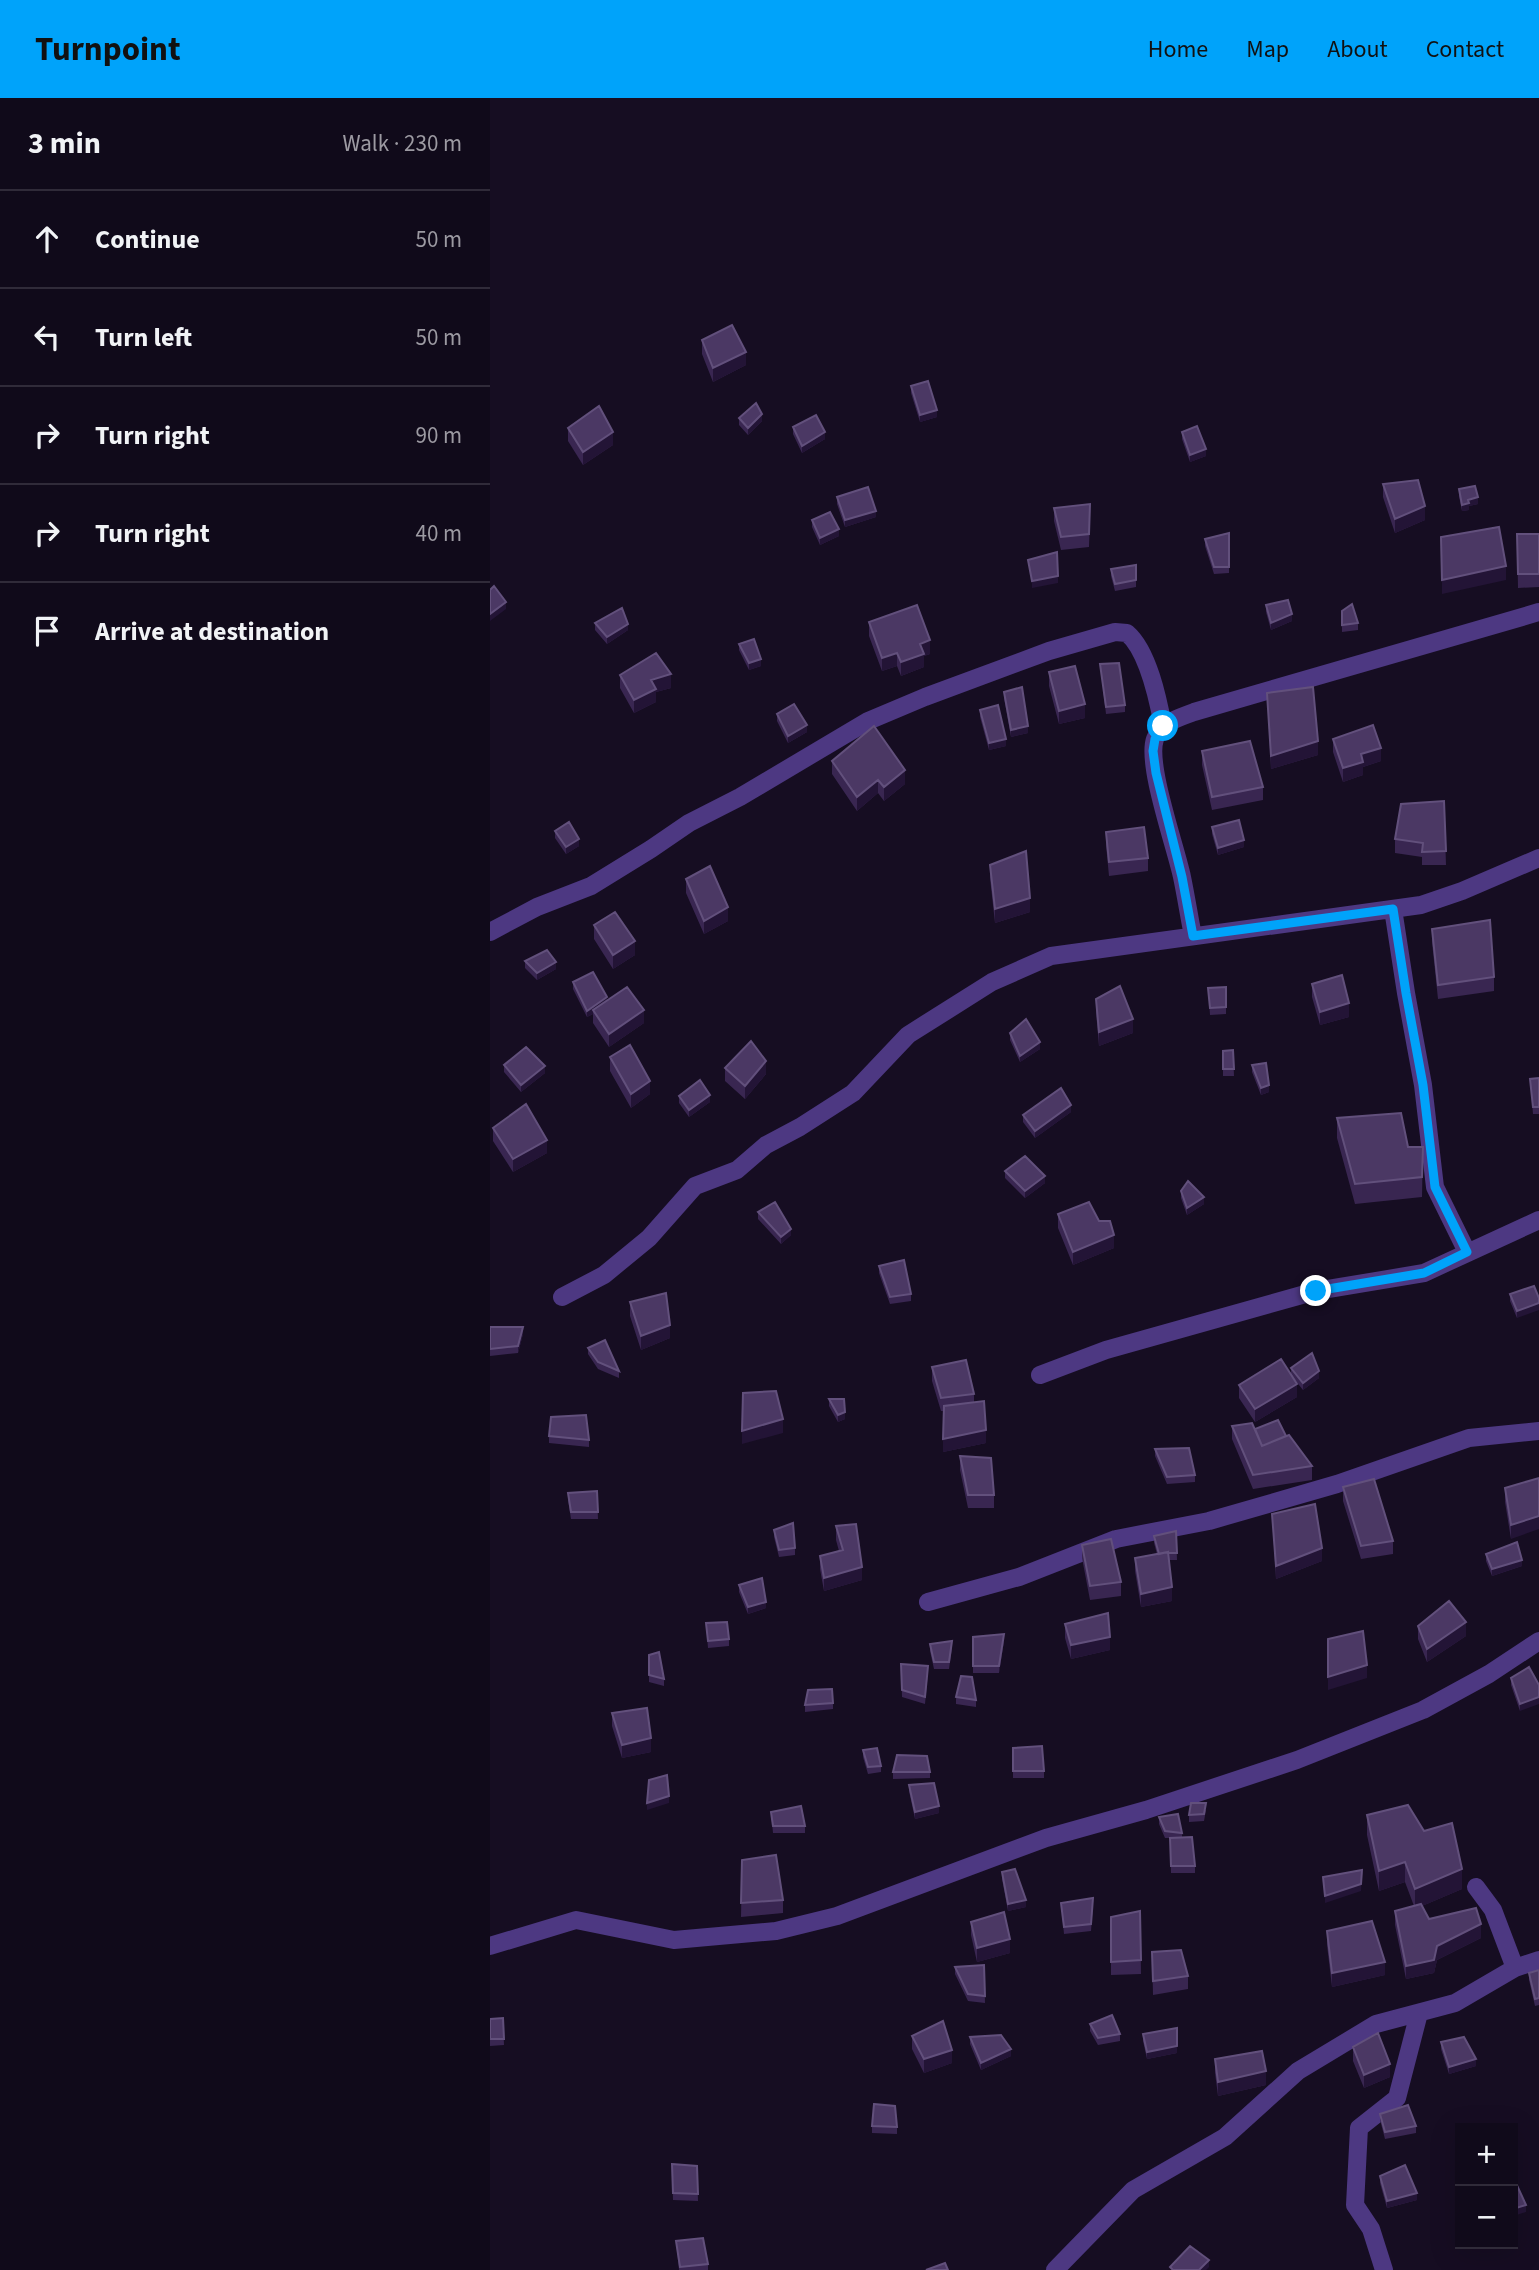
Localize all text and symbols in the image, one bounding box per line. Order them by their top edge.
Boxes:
text: Turnpoint [35,26,181,73]
text: Home [1148,32,1208,67]
text: Map [1246,32,1289,67]
text: About [1327,32,1388,67]
text: Contact [1426,32,1504,67]
text: 3 min [28,122,101,165]
text: Walk · 230 m [343,127,462,160]
icon: ahead [28,220,66,258]
text: Continue [95,221,200,258]
text: 50 m [415,223,462,256]
icon: left [28,318,66,356]
text: Turn left [95,319,192,356]
text: 50 m [415,321,462,354]
icon: right [28,416,66,454]
text: Turn right [95,417,210,454]
text: 90 m [415,419,462,452]
icon: right [28,514,66,552]
text: Turn right [95,515,210,552]
text: 40 m [415,517,462,550]
icon: arrive [28,612,66,650]
text: Arrive at destination [95,613,329,650]
route start [1147,710,1178,741]
route end [1300,1275,1331,1306]
map controls [1455,2123,1518,2249]
button: + [1455,2123,1518,2186]
button: − [1455,2186,1518,2249]

